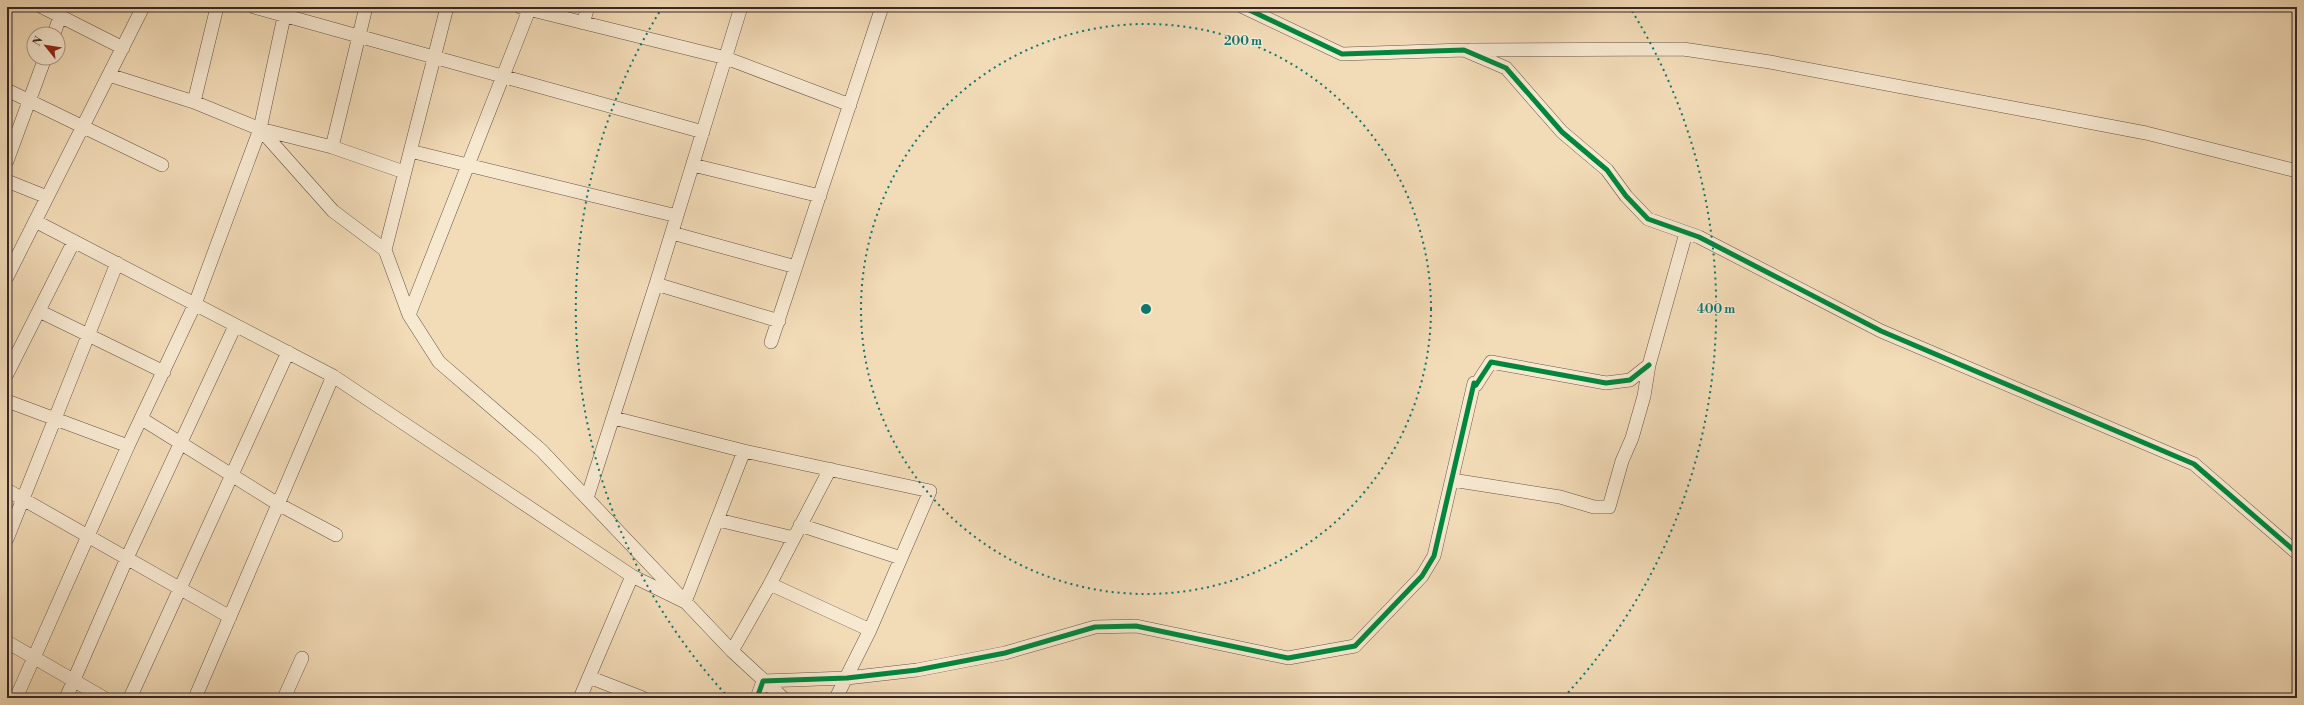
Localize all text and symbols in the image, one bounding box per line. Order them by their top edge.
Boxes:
north arrow [26,26,66,66]
text: N [30,34,47,49]
text: 200 m [1224,34,1262,49]
centre of rings [1139,302,1153,316]
text: 400 m [1697,302,1735,317]

